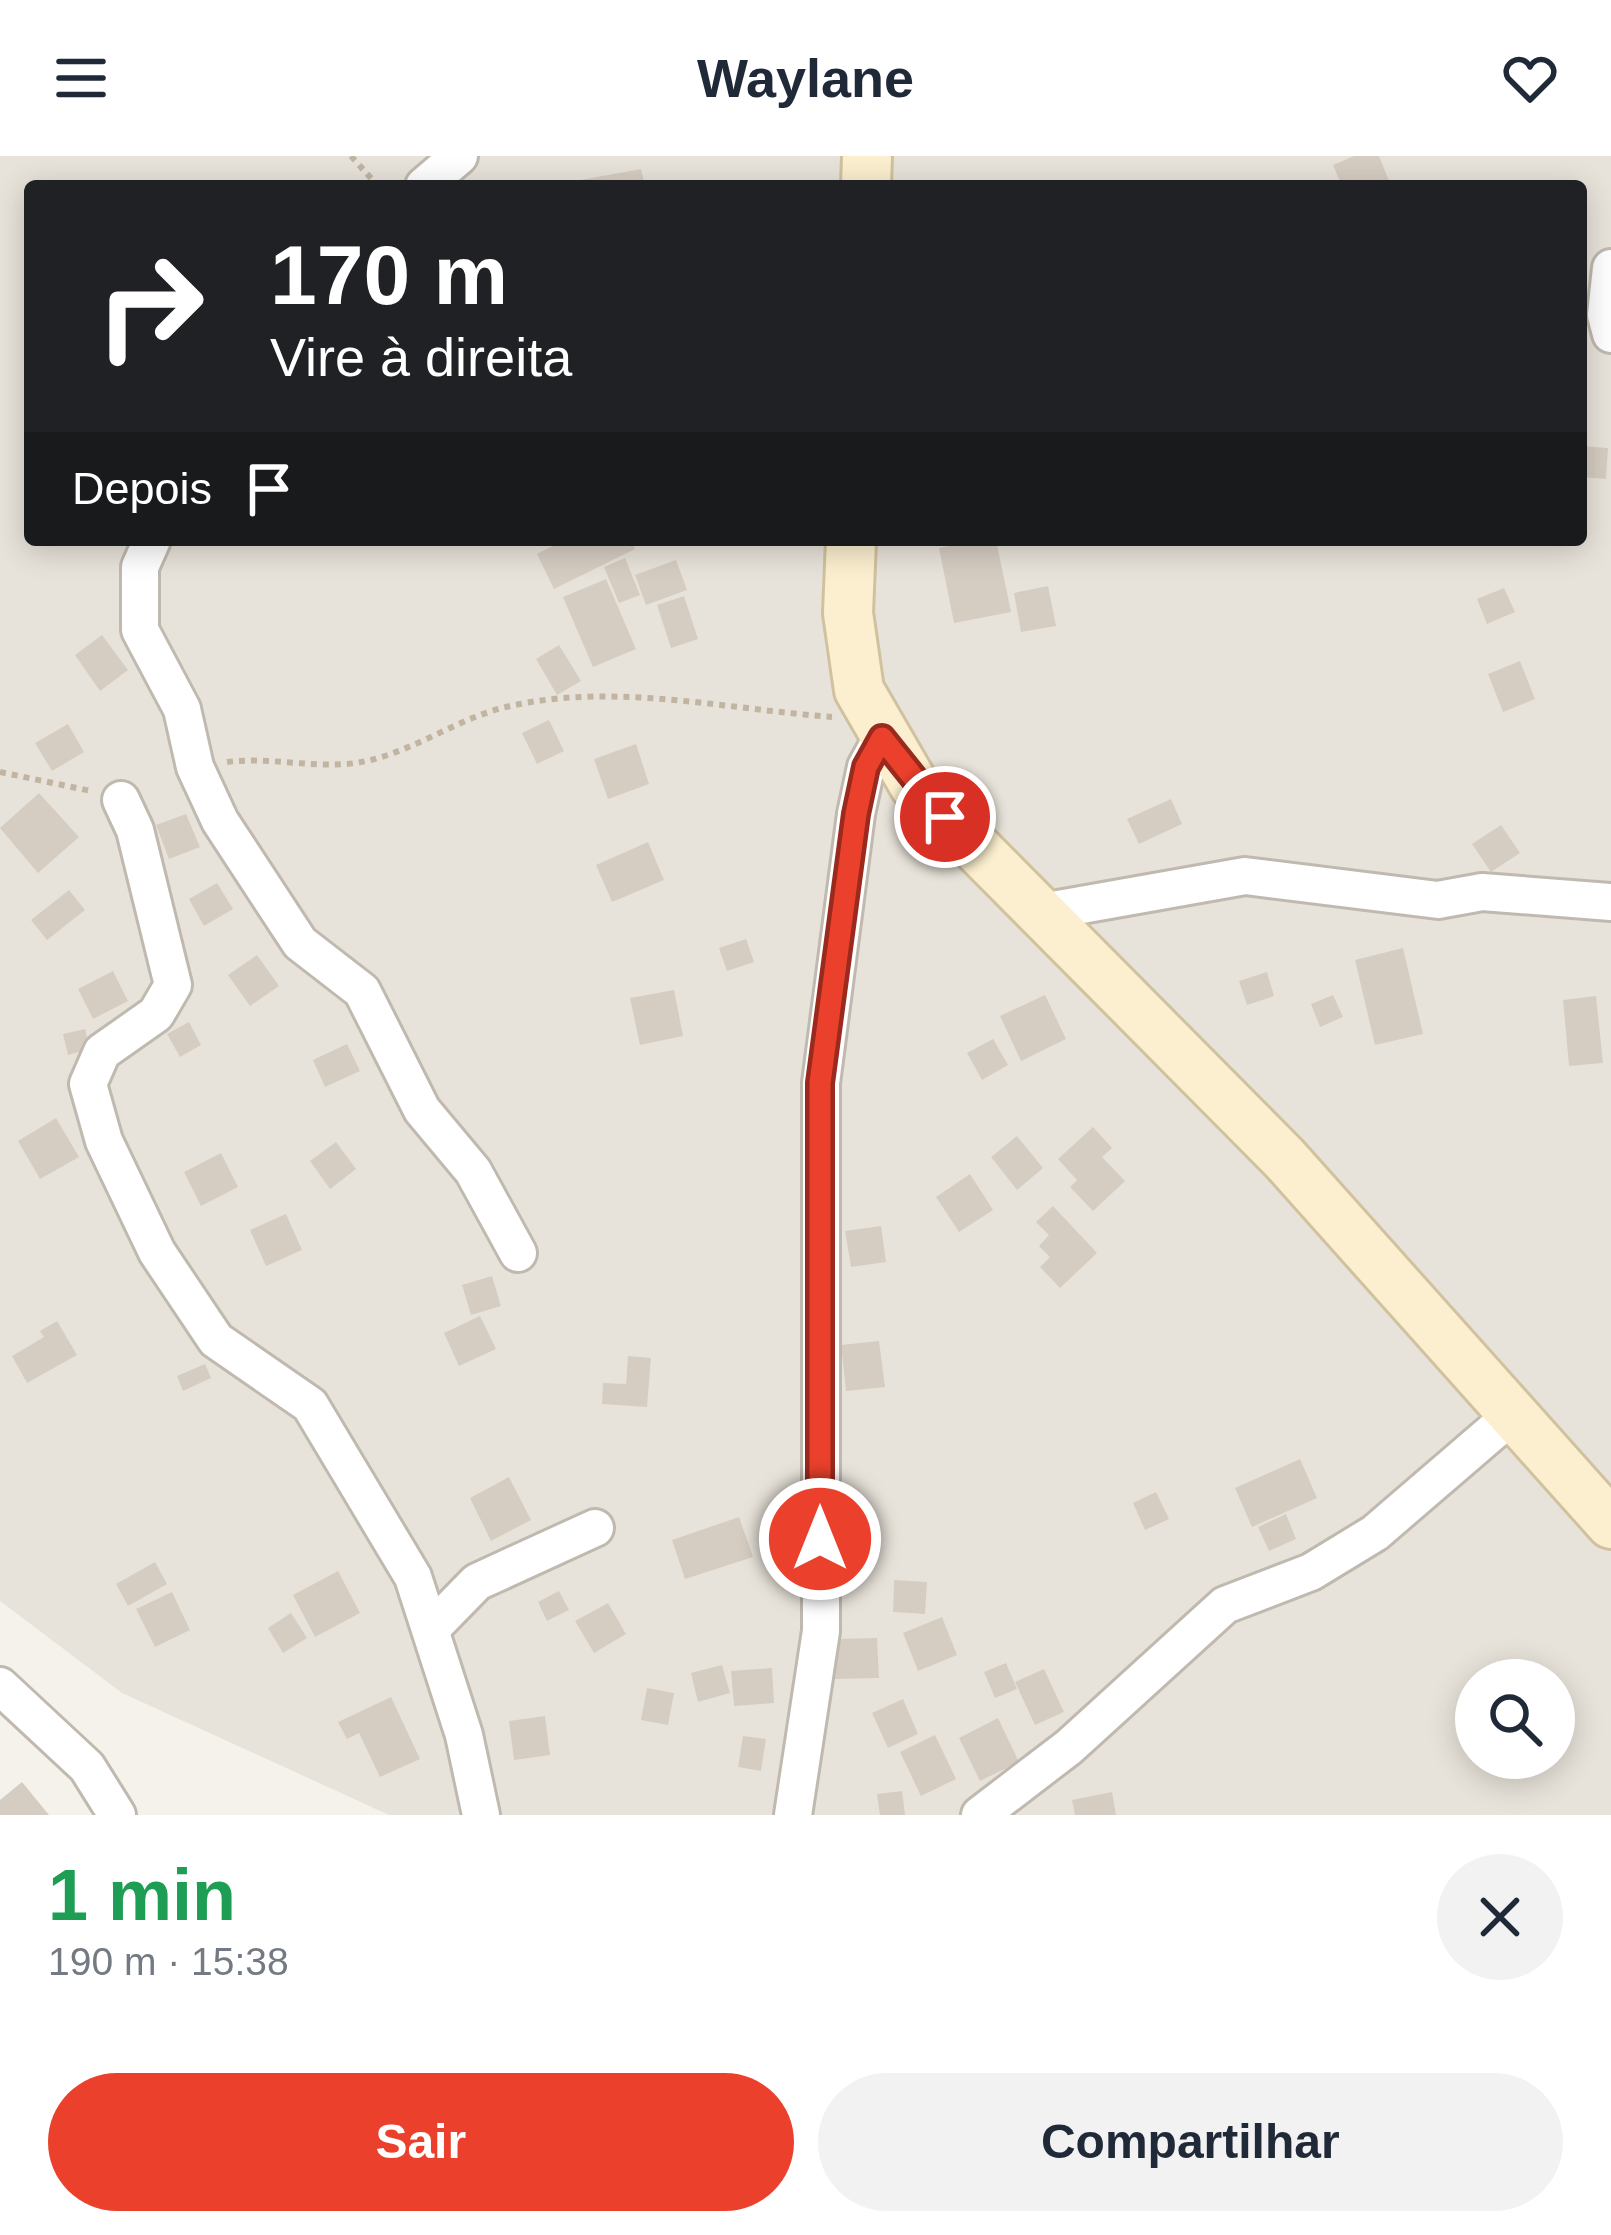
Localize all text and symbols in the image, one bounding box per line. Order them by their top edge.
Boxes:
icon: menu [48,45,114,111]
icon: heart [1497,45,1563,111]
text: Waylane [697,48,914,108]
icon: right [72,228,228,384]
text: 170 m [270,228,508,322]
text: Vire à direita [270,327,572,387]
icon: arrive [236,456,302,522]
text: Depois [72,463,212,514]
pin [894,766,996,868]
icon: arrive [912,784,978,850]
position arrow [757,1476,883,1602]
map controls [1455,1659,1575,1779]
button: search [1455,1659,1575,1779]
button: close [1437,1854,1563,1980]
text: 1 min [48,1855,236,1935]
text: 190 m · 15:38 [48,1940,289,1983]
button: Sair [48,2073,794,2211]
button: Compartilhar [818,2073,1563,2211]

